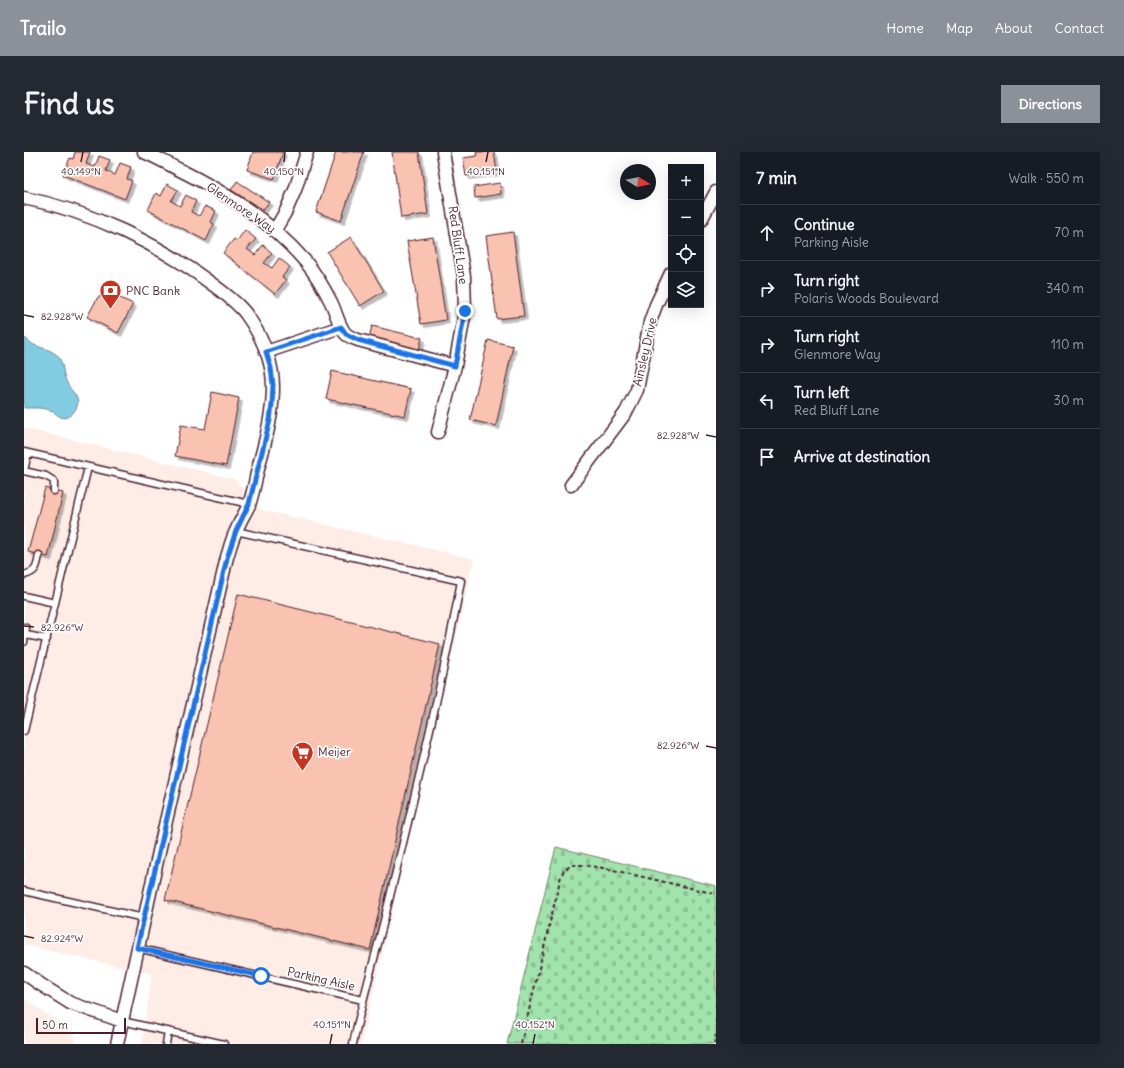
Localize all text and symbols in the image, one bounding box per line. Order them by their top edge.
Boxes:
text: Trailo [20,16,66,40]
text: Home [886,19,924,37]
text: Map [946,19,973,37]
text: About [995,19,1033,37]
text: Contact [1055,19,1104,37]
button: Directions [1001,85,1100,123]
text: Find us [24,86,115,122]
north arrow [620,164,656,200]
map controls [668,164,704,308]
button: + [668,164,704,200]
text: 40.149°N [61,165,101,178]
text: 40.150°N [264,165,304,178]
text: 40.151°N [467,165,505,178]
text: 7 min [756,167,797,189]
text: Walk · 550 m [1009,170,1084,187]
street label: Glenmore Way [204,179,279,236]
button: − [668,200,704,236]
street label: Red Bluff Lane [446,205,471,285]
text: Continue [794,215,855,234]
icon: ahead [756,222,778,244]
text: 70 m [1055,224,1084,241]
text: Parking Aisle [794,234,869,251]
button: locate [668,236,704,272]
text: Turn right [794,271,859,290]
button: layers [668,272,704,308]
bank icon: PNC Bank [97,278,123,311]
icon: right [756,278,778,300]
text: 340 m [1046,280,1084,297]
place label: PNC Bank [126,283,180,298]
text: Polaris Woods Boulevard [794,290,939,307]
route end [456,302,474,320]
text: 82.928°W [41,310,83,323]
street label: Ainsley Drive [629,316,660,388]
text: Turn right [794,327,859,346]
icon: right [756,334,778,356]
text: 110 m [1051,336,1084,353]
text: Glenmore Way [794,346,881,363]
text: Turn left [794,383,849,402]
icon: left [756,390,778,412]
text: 30 m [1054,392,1084,409]
text: Red Bluff Lane [794,402,879,419]
text: 82.928°W [657,429,699,442]
icon: arrive [756,446,778,468]
text: Arrive at destination [794,447,930,466]
text: 82.926°W [41,621,83,634]
supermarket icon: Meijer [290,739,316,772]
text: 82.926°W [657,739,699,752]
place label: Meijer [318,744,351,759]
text: 82.924°W [41,932,83,945]
street label: Parking Aisle [286,963,356,994]
route start [252,967,270,985]
scale bar [36,1016,126,1035]
text: 50 m [42,1018,68,1032]
text: 40.151°N [313,1018,351,1031]
text: 40.152°N [515,1018,555,1031]

